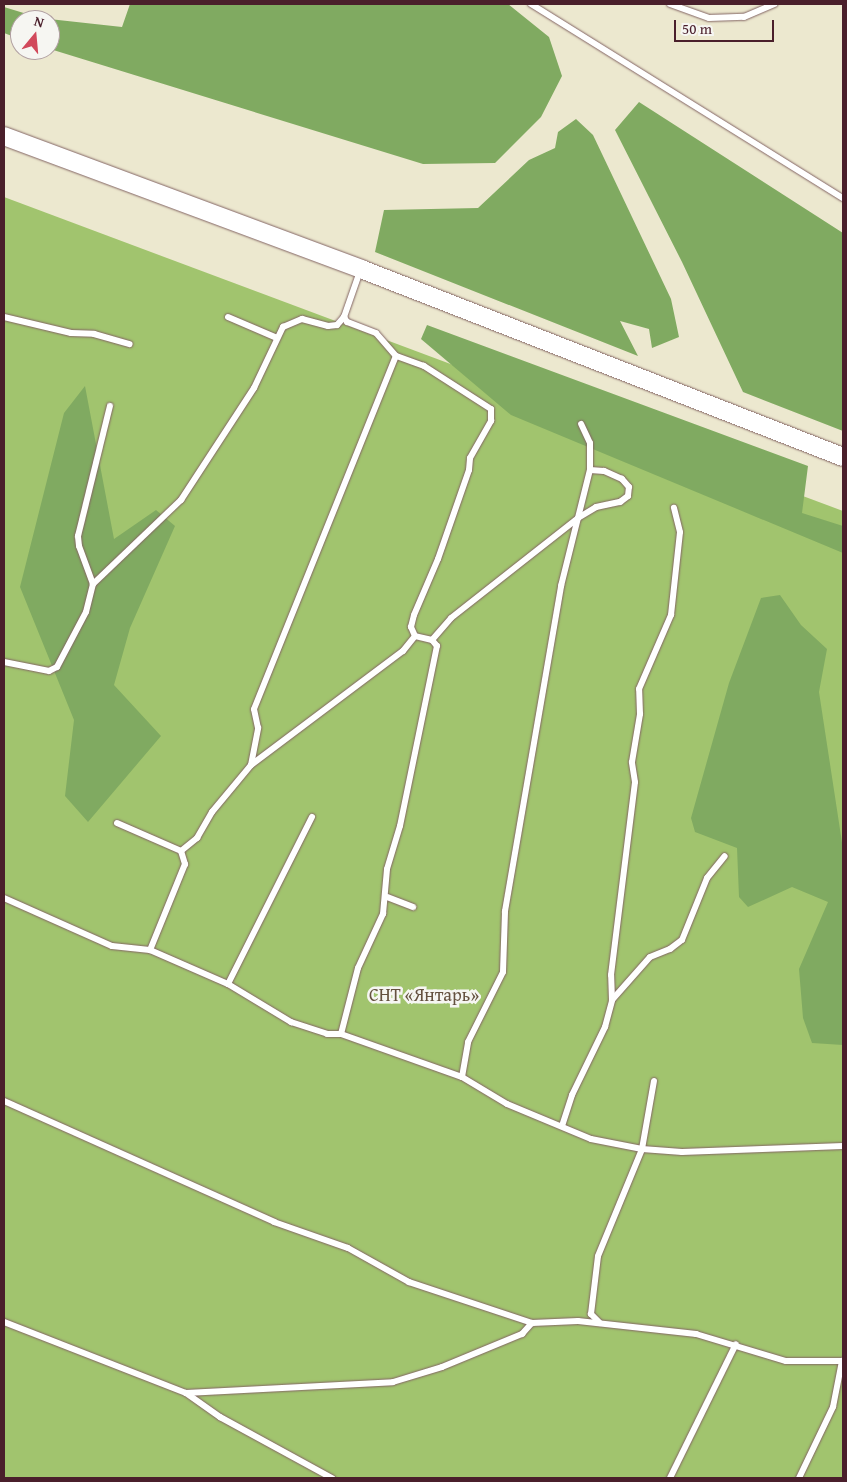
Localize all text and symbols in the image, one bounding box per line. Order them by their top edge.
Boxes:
north arrow [10,10,60,60]
scale bar [677,10,777,42]
text: N [32,11,46,33]
text: 50 m [682,18,712,39]
park label: СНТ «Янтарь» [369,984,479,1006]

